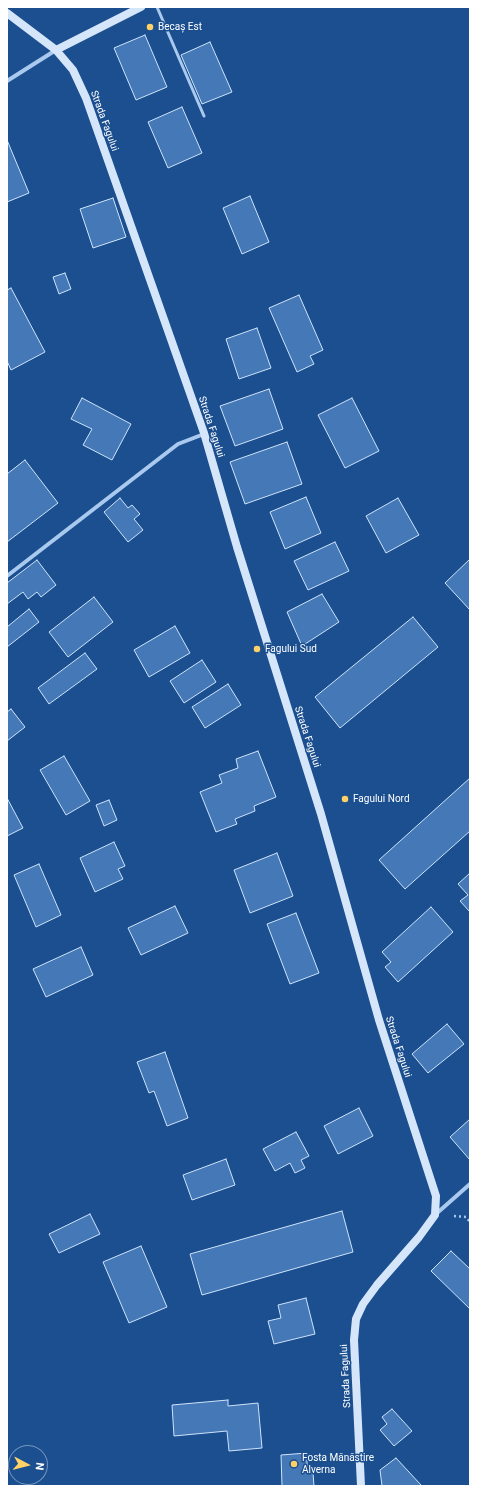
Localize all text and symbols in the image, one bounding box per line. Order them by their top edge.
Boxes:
place label: Becaș Est [158,21,202,33]
marker: Becaș Est [145,22,155,32]
street label: Strada Fagului [87,89,121,153]
street label: Strada Fagului [195,395,227,459]
place label: Fagului Sud [265,643,317,655]
marker: Fagului Sud [252,644,262,654]
street label: Strada Fagului [291,705,323,769]
place label: Fagului Nord [353,793,410,805]
marker: Fagului Nord [340,794,350,804]
street label: Strada Fagului [382,1015,414,1079]
street label: Strada Fagului [338,1344,354,1408]
north arrow [8,1445,48,1485]
place label: Fosta Mănăstire Alverna [302,1452,374,1476]
marker: Fosta Mănăstire Alverna [289,1459,299,1469]
text: N [32,1462,46,1471]

